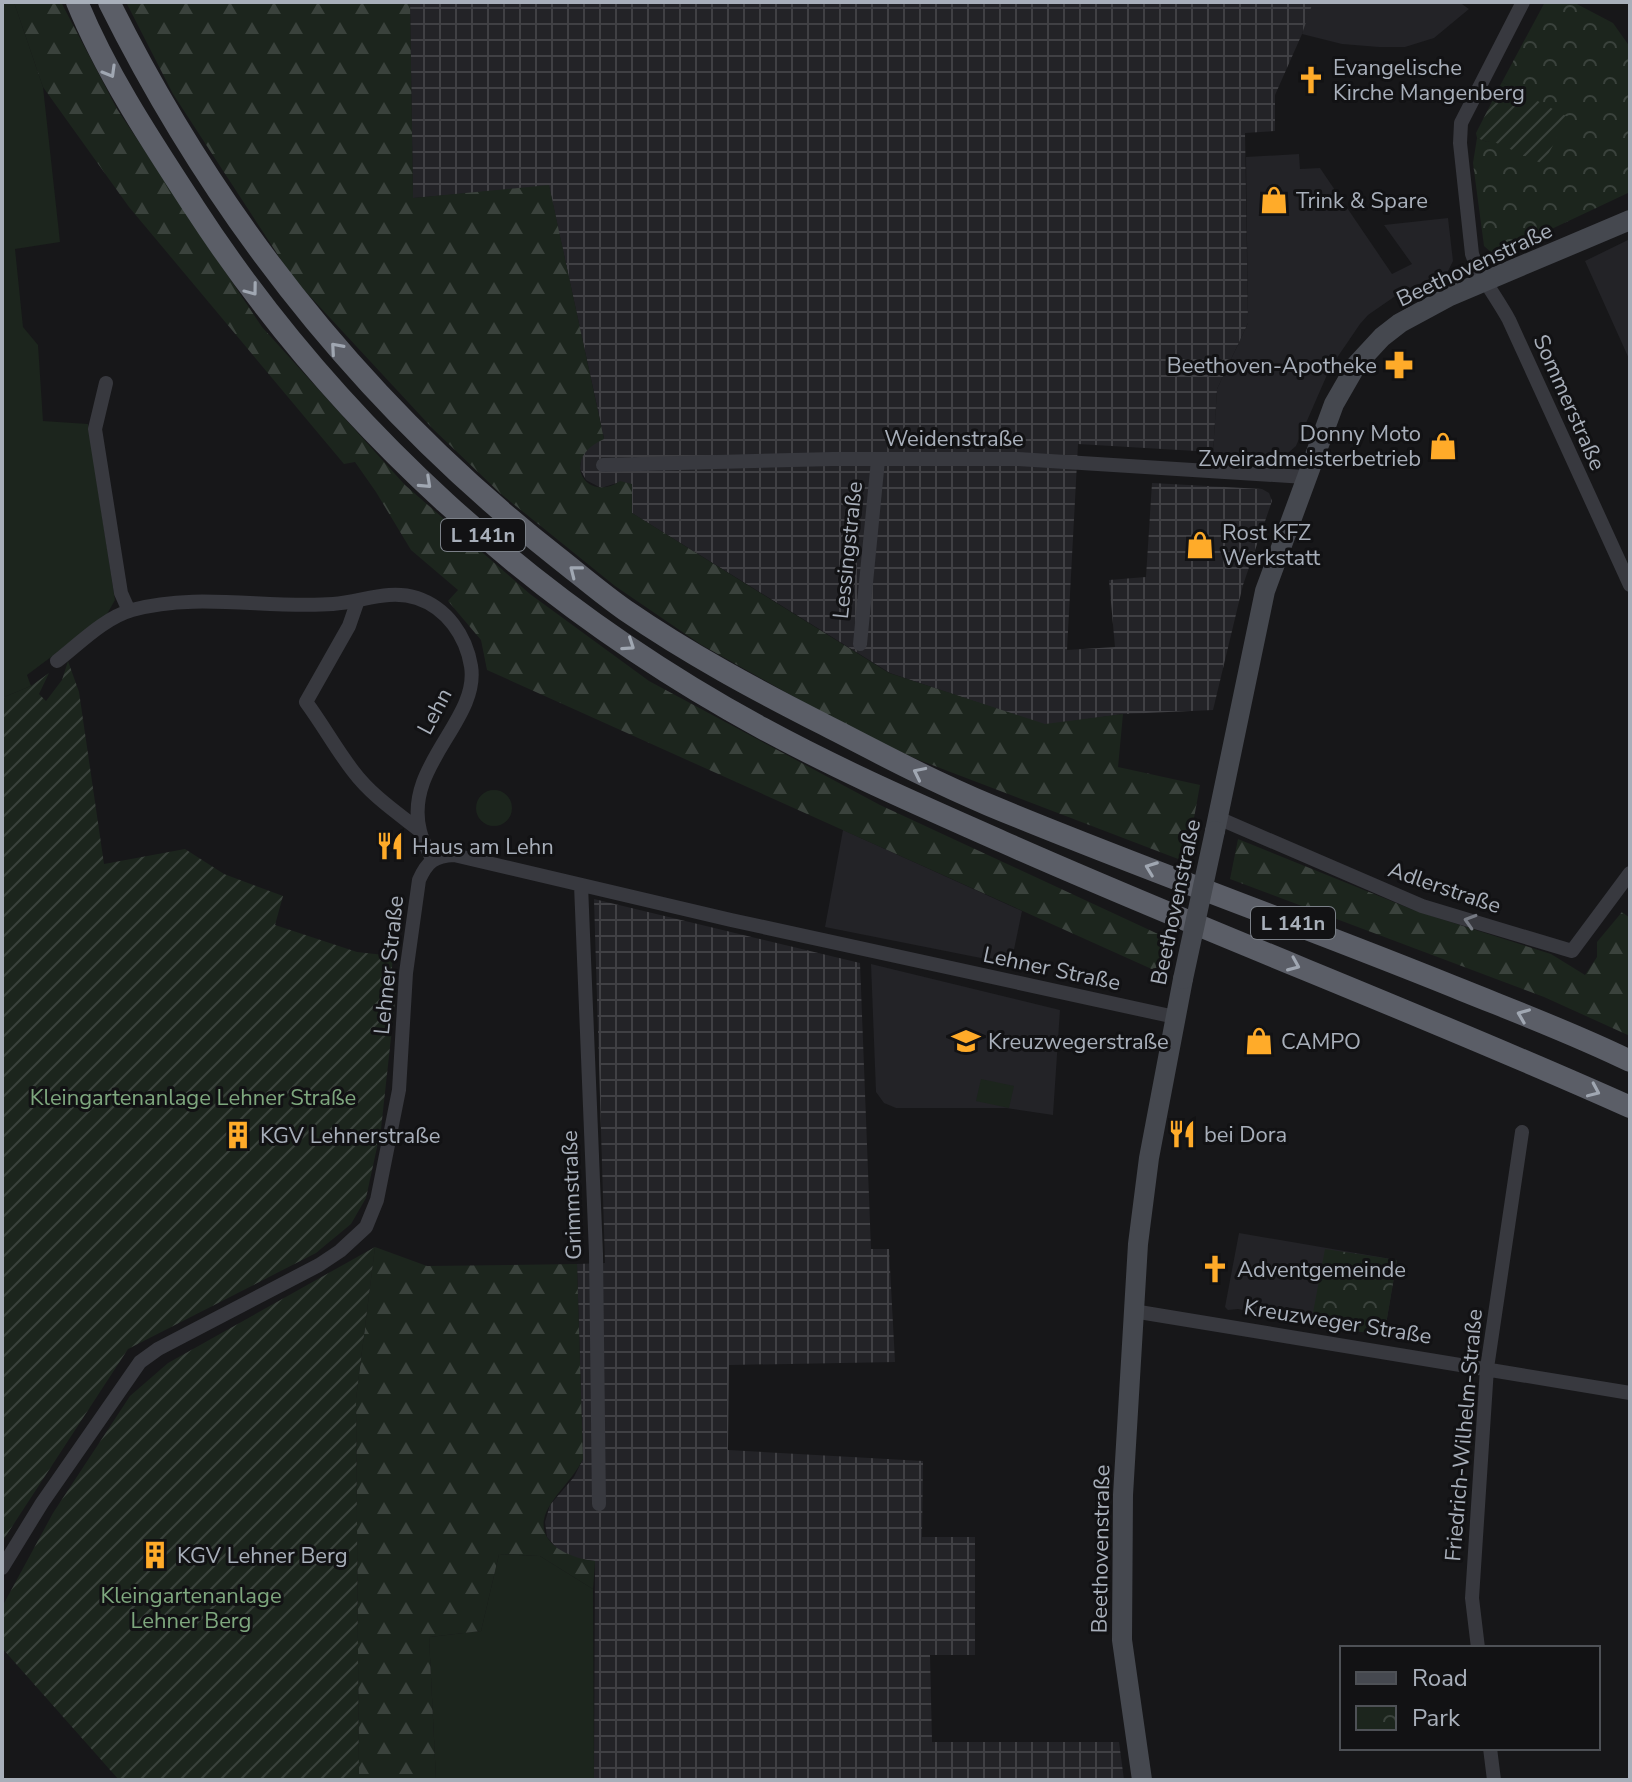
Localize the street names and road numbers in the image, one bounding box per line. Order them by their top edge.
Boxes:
street label: Beethovenstraße [1392,216,1557,314]
street label: Sommerstraße [1526,330,1612,475]
street label: Weidenstraße [884,424,1024,454]
street label: Lessingstraße [826,480,870,620]
road number: L 141n [441,519,525,551]
street label: Lehn [410,683,460,740]
street label: Beethovenstraße [1144,817,1208,988]
street label: Adlerstraße [1384,855,1505,921]
street label: Lehner Straße [367,894,411,1036]
road number: L 141n [1251,907,1335,939]
street label: Lehner Straße [980,940,1123,998]
street label: Grimmstraße [555,1130,589,1260]
street label: Kreuzweger Straße [1242,1292,1434,1352]
street label: Friedrich-Wilhelm-Straße [1438,1308,1490,1563]
street label: Beethovenstraße [1085,1464,1117,1634]

